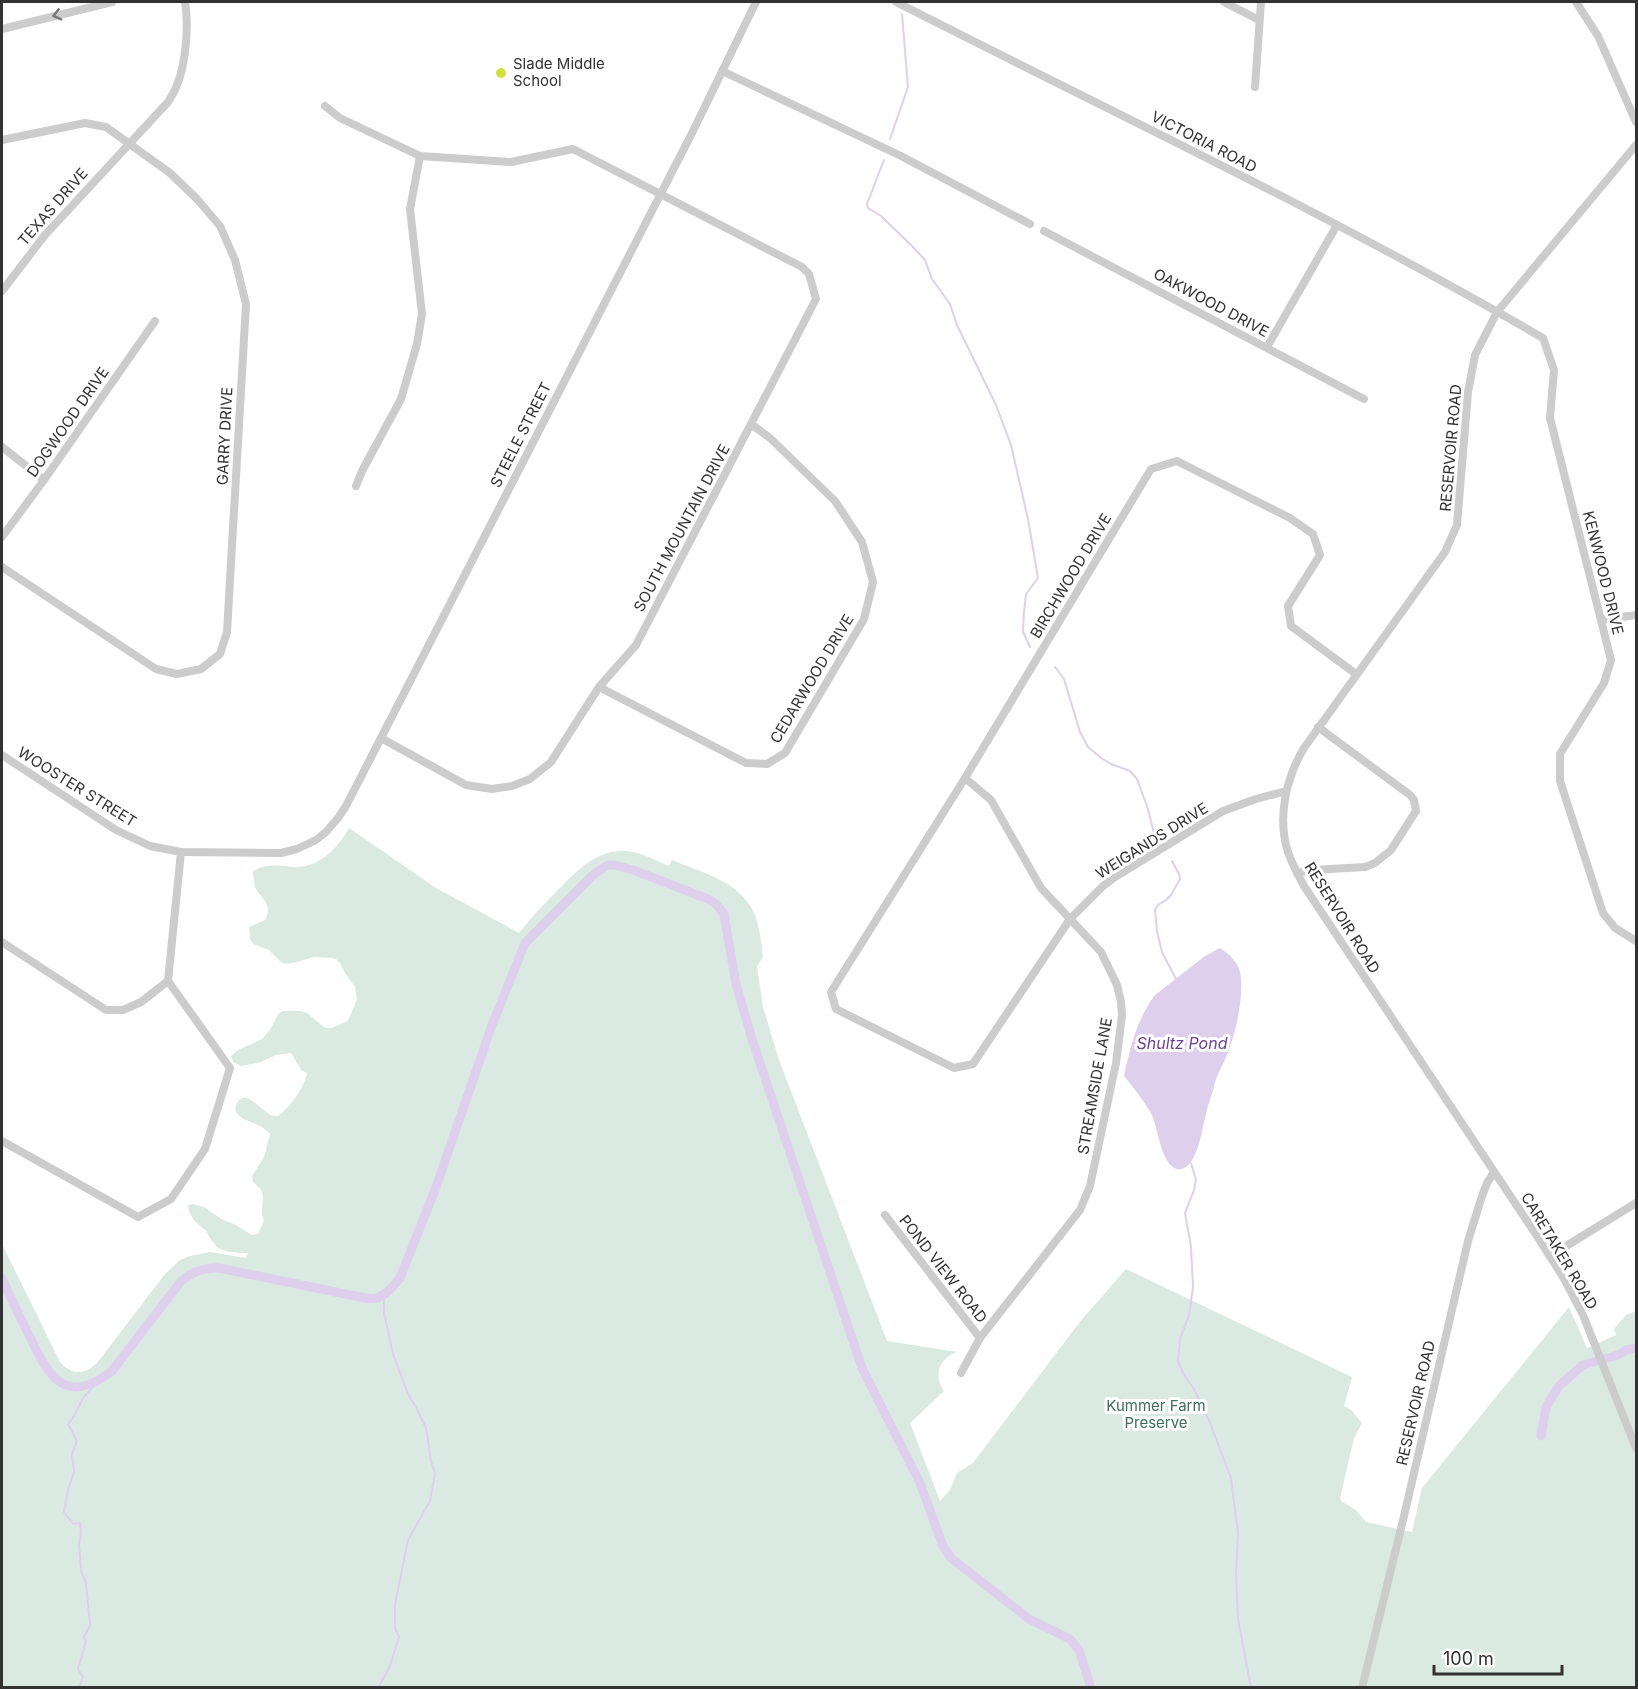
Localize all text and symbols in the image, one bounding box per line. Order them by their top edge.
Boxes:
one-way arrow [52,8,62,21]
place label: Slade Middle School [513,54,605,90]
marker: Slade Middle School [494,66,508,80]
street label: VICTORIA ROAD [1148,107,1260,176]
street label: TEXAS DRIVE [14,164,92,250]
street label: OAKWOOD DRIVE [1150,264,1272,341]
street label: DOGWOOD DRIVE [22,363,113,480]
street label: STEELE STREET [486,379,555,491]
street label: RESERVOIR ROAD [1435,384,1466,512]
street label: GARRY DRIVE [212,386,237,486]
street label: SOUTH MOUNTAIN DRIVE [629,441,734,615]
street label: KENWOOD DRIVE [1579,509,1628,637]
street label: BIRCHWOOD DRIVE [1026,510,1115,642]
street label: CEDARWOOD DRIVE [766,611,858,747]
street label: WOOSTER STREET [14,742,140,831]
street label: WEIGANDS DRIVE [1092,798,1211,883]
street label: RESERVOIR ROAD [1301,859,1384,977]
street label: STREAMSIDE LANE [1073,1016,1116,1156]
water label: Shultz Pond [1137,1033,1228,1053]
street label: CARETAKER ROAD [1517,1189,1602,1313]
street label: POND VIEW ROAD [895,1211,991,1326]
street label: RESERVOIR ROAD [1392,1339,1439,1467]
park label: Kummer Farm Preserve [1106,1396,1206,1432]
scale bar [1434,1638,1562,1676]
text: 100 m [1443,1648,1494,1669]

